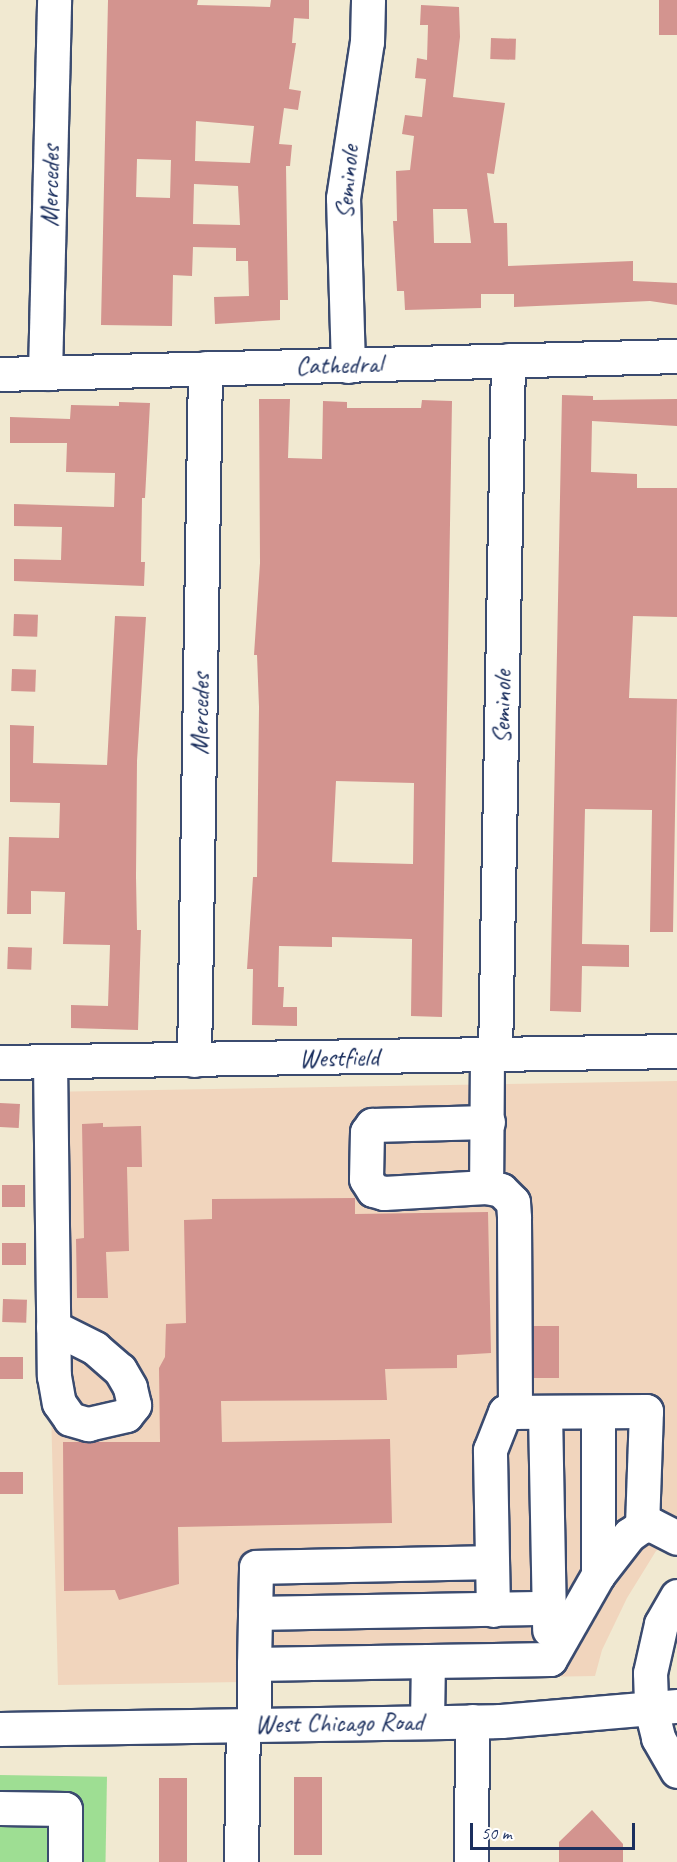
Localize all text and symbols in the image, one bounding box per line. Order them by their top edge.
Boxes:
street label: Seminole [328,144,366,220]
street label: Mercedes [34,145,66,227]
street label: Cathedral [295,348,383,382]
street label: Seminole [486,670,518,744]
street label: Mercedes [184,673,216,755]
street label: Westfield [299,1042,379,1074]
street label: West Chicago Road [255,1706,423,1740]
scale bar [473,1811,638,1849]
text: 50 m [481,1822,512,1844]

